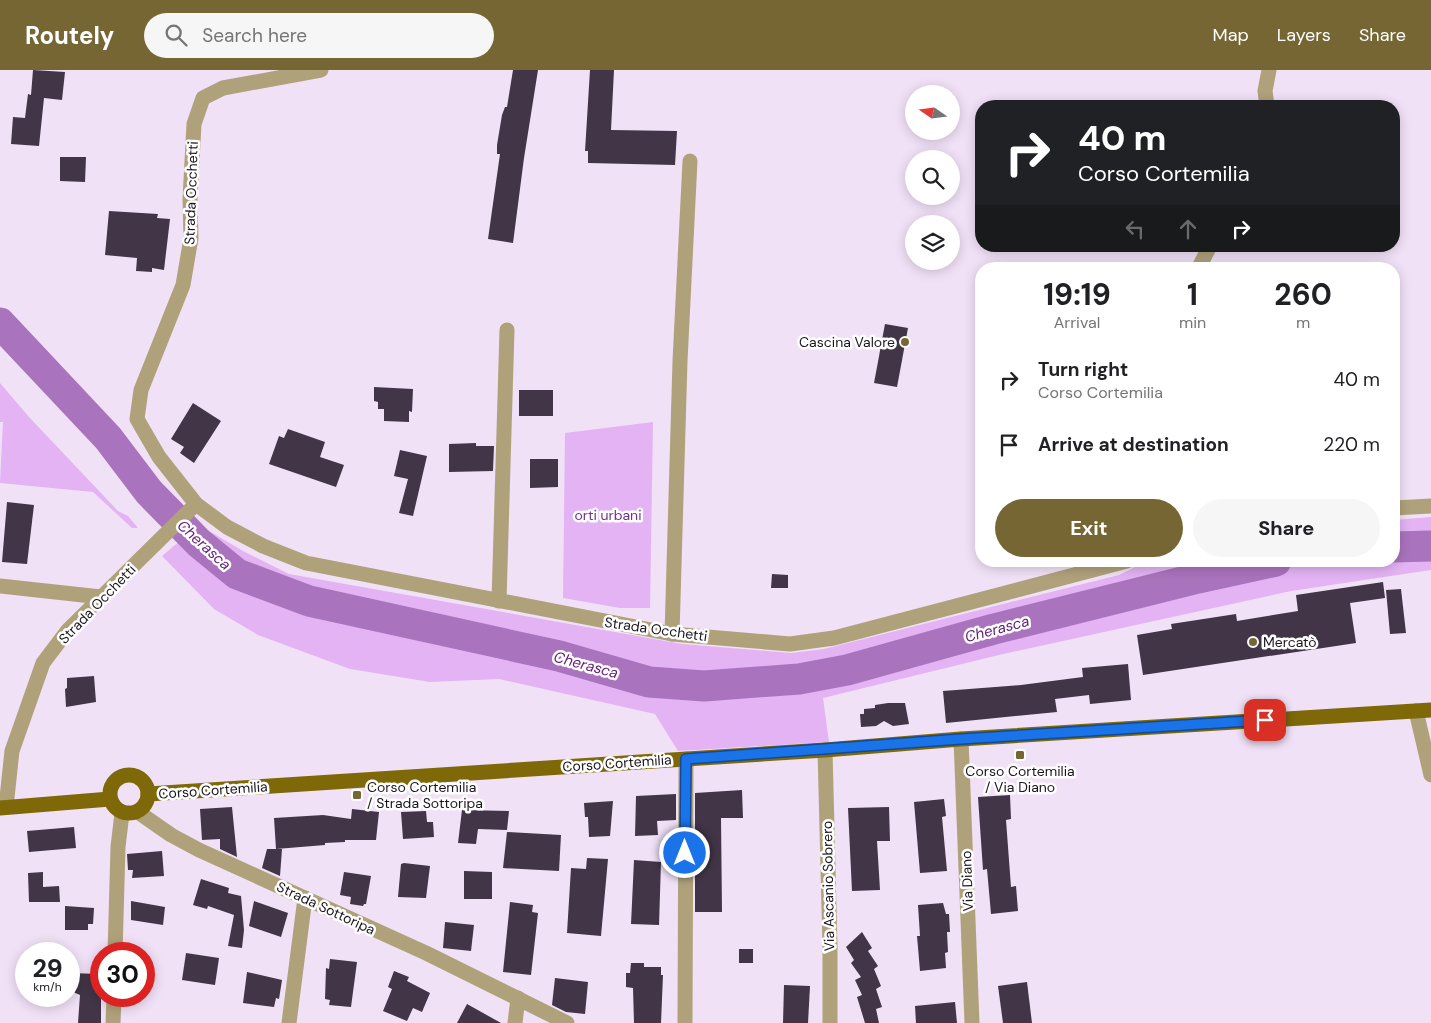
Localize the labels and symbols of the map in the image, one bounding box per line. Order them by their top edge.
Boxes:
north arrow [905,85,960,140]
street label: Strada Occhetti [180,141,202,245]
place label: Cascina Valore [799,333,895,351]
marker: Cascina Valore [899,336,911,348]
park label: orti urbani [574,506,642,524]
water label: Cherasca [173,515,235,575]
street label: Strada Occhetti [55,561,139,647]
water label: Cherasca [963,611,1031,647]
street label: Strada Occhetti [604,613,708,645]
place label: Mercatò [1263,633,1317,651]
marker: Mercatò [1247,636,1259,648]
water label: Cherasca [552,647,620,683]
pin [1244,699,1286,741]
marker: Corso Cortemilia / Via Diano [1014,749,1026,761]
street label: Corso Cortemilia [562,750,672,776]
place label: Corso Cortemilia / Via Diano [965,762,1075,796]
street label: Corso Cortemilia [158,777,268,803]
place label: Corso Cortemilia / Strada Sottoripa [367,778,483,812]
marker: Corso Cortemilia / Strada Sottoripa [351,789,363,801]
street label: Via Ascanio Sobrero [818,820,838,952]
position arrow [658,826,710,878]
street label: Via Diano [957,850,977,912]
street label: Strada Sottoripa [274,877,378,939]
speed limit sign: 30 [90,942,155,1007]

